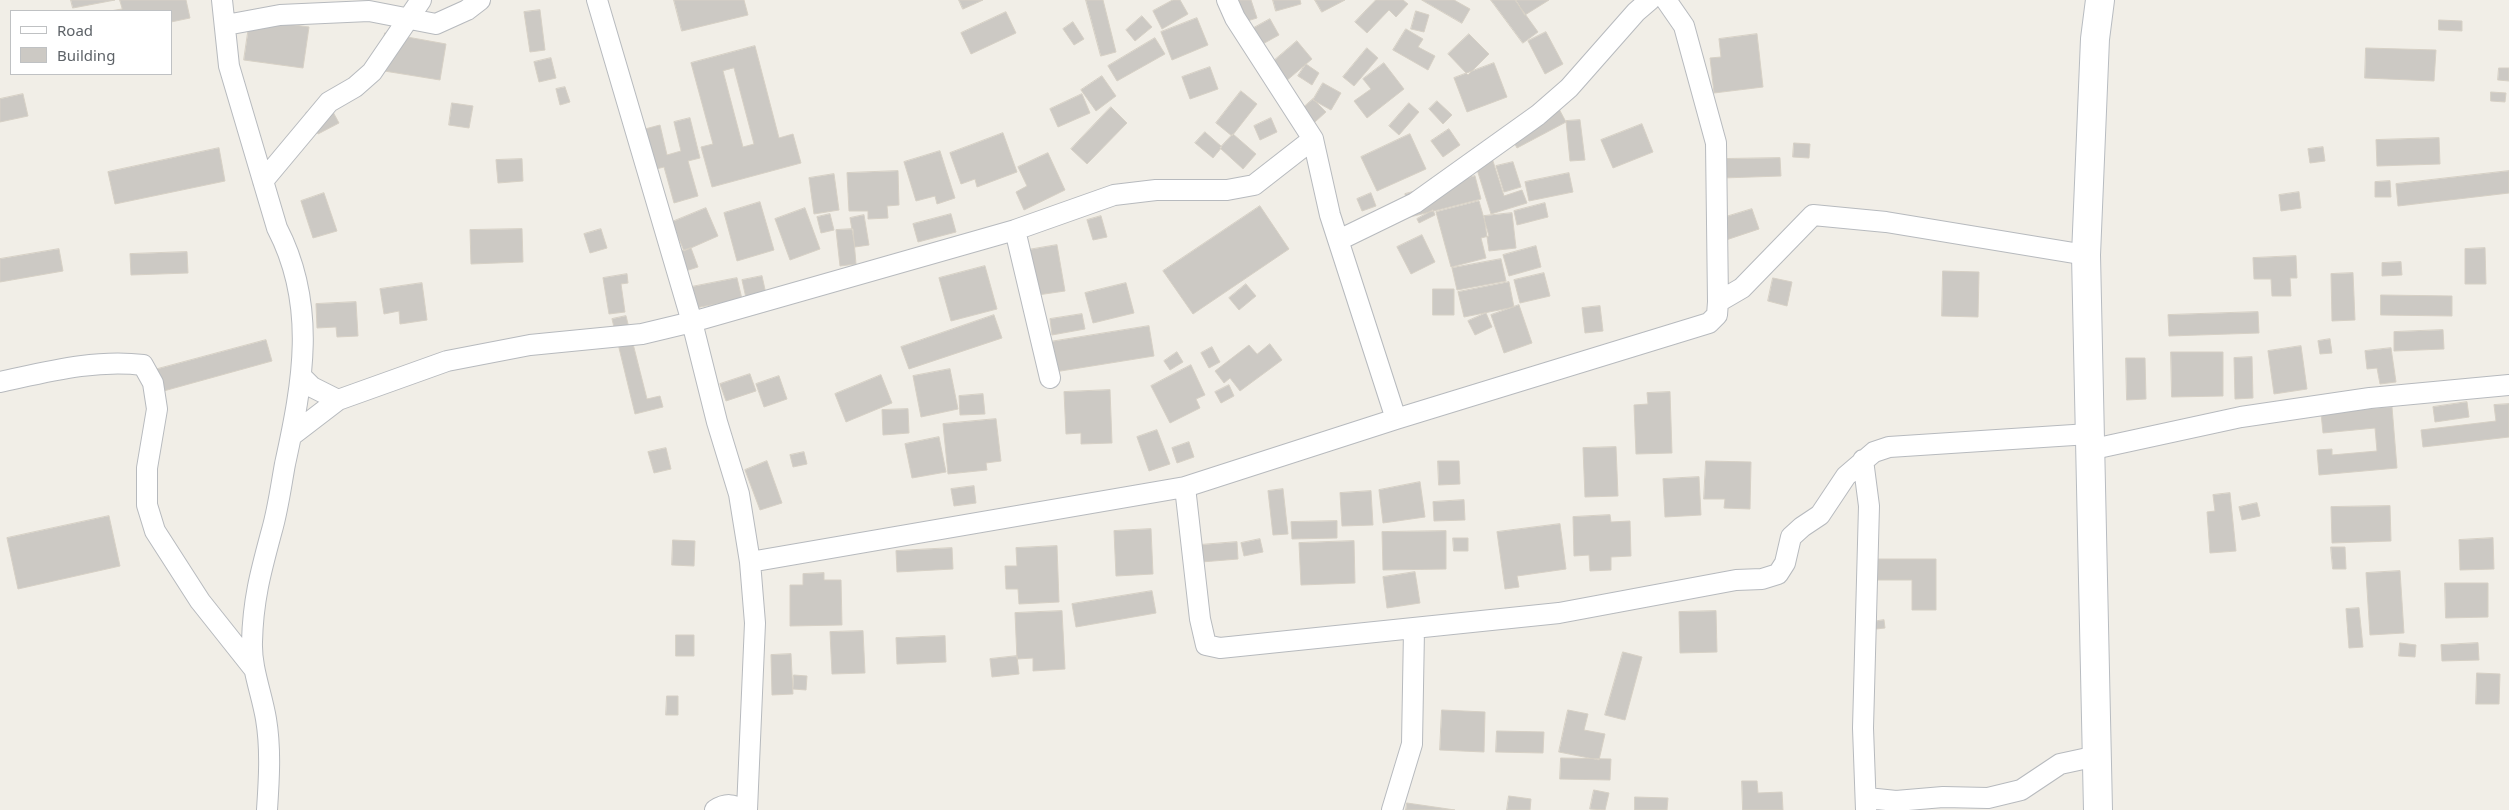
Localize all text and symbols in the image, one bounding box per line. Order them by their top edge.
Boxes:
legend [10,10,172,75]
text: Road [57,20,93,40]
text: Building [57,45,115,65]

